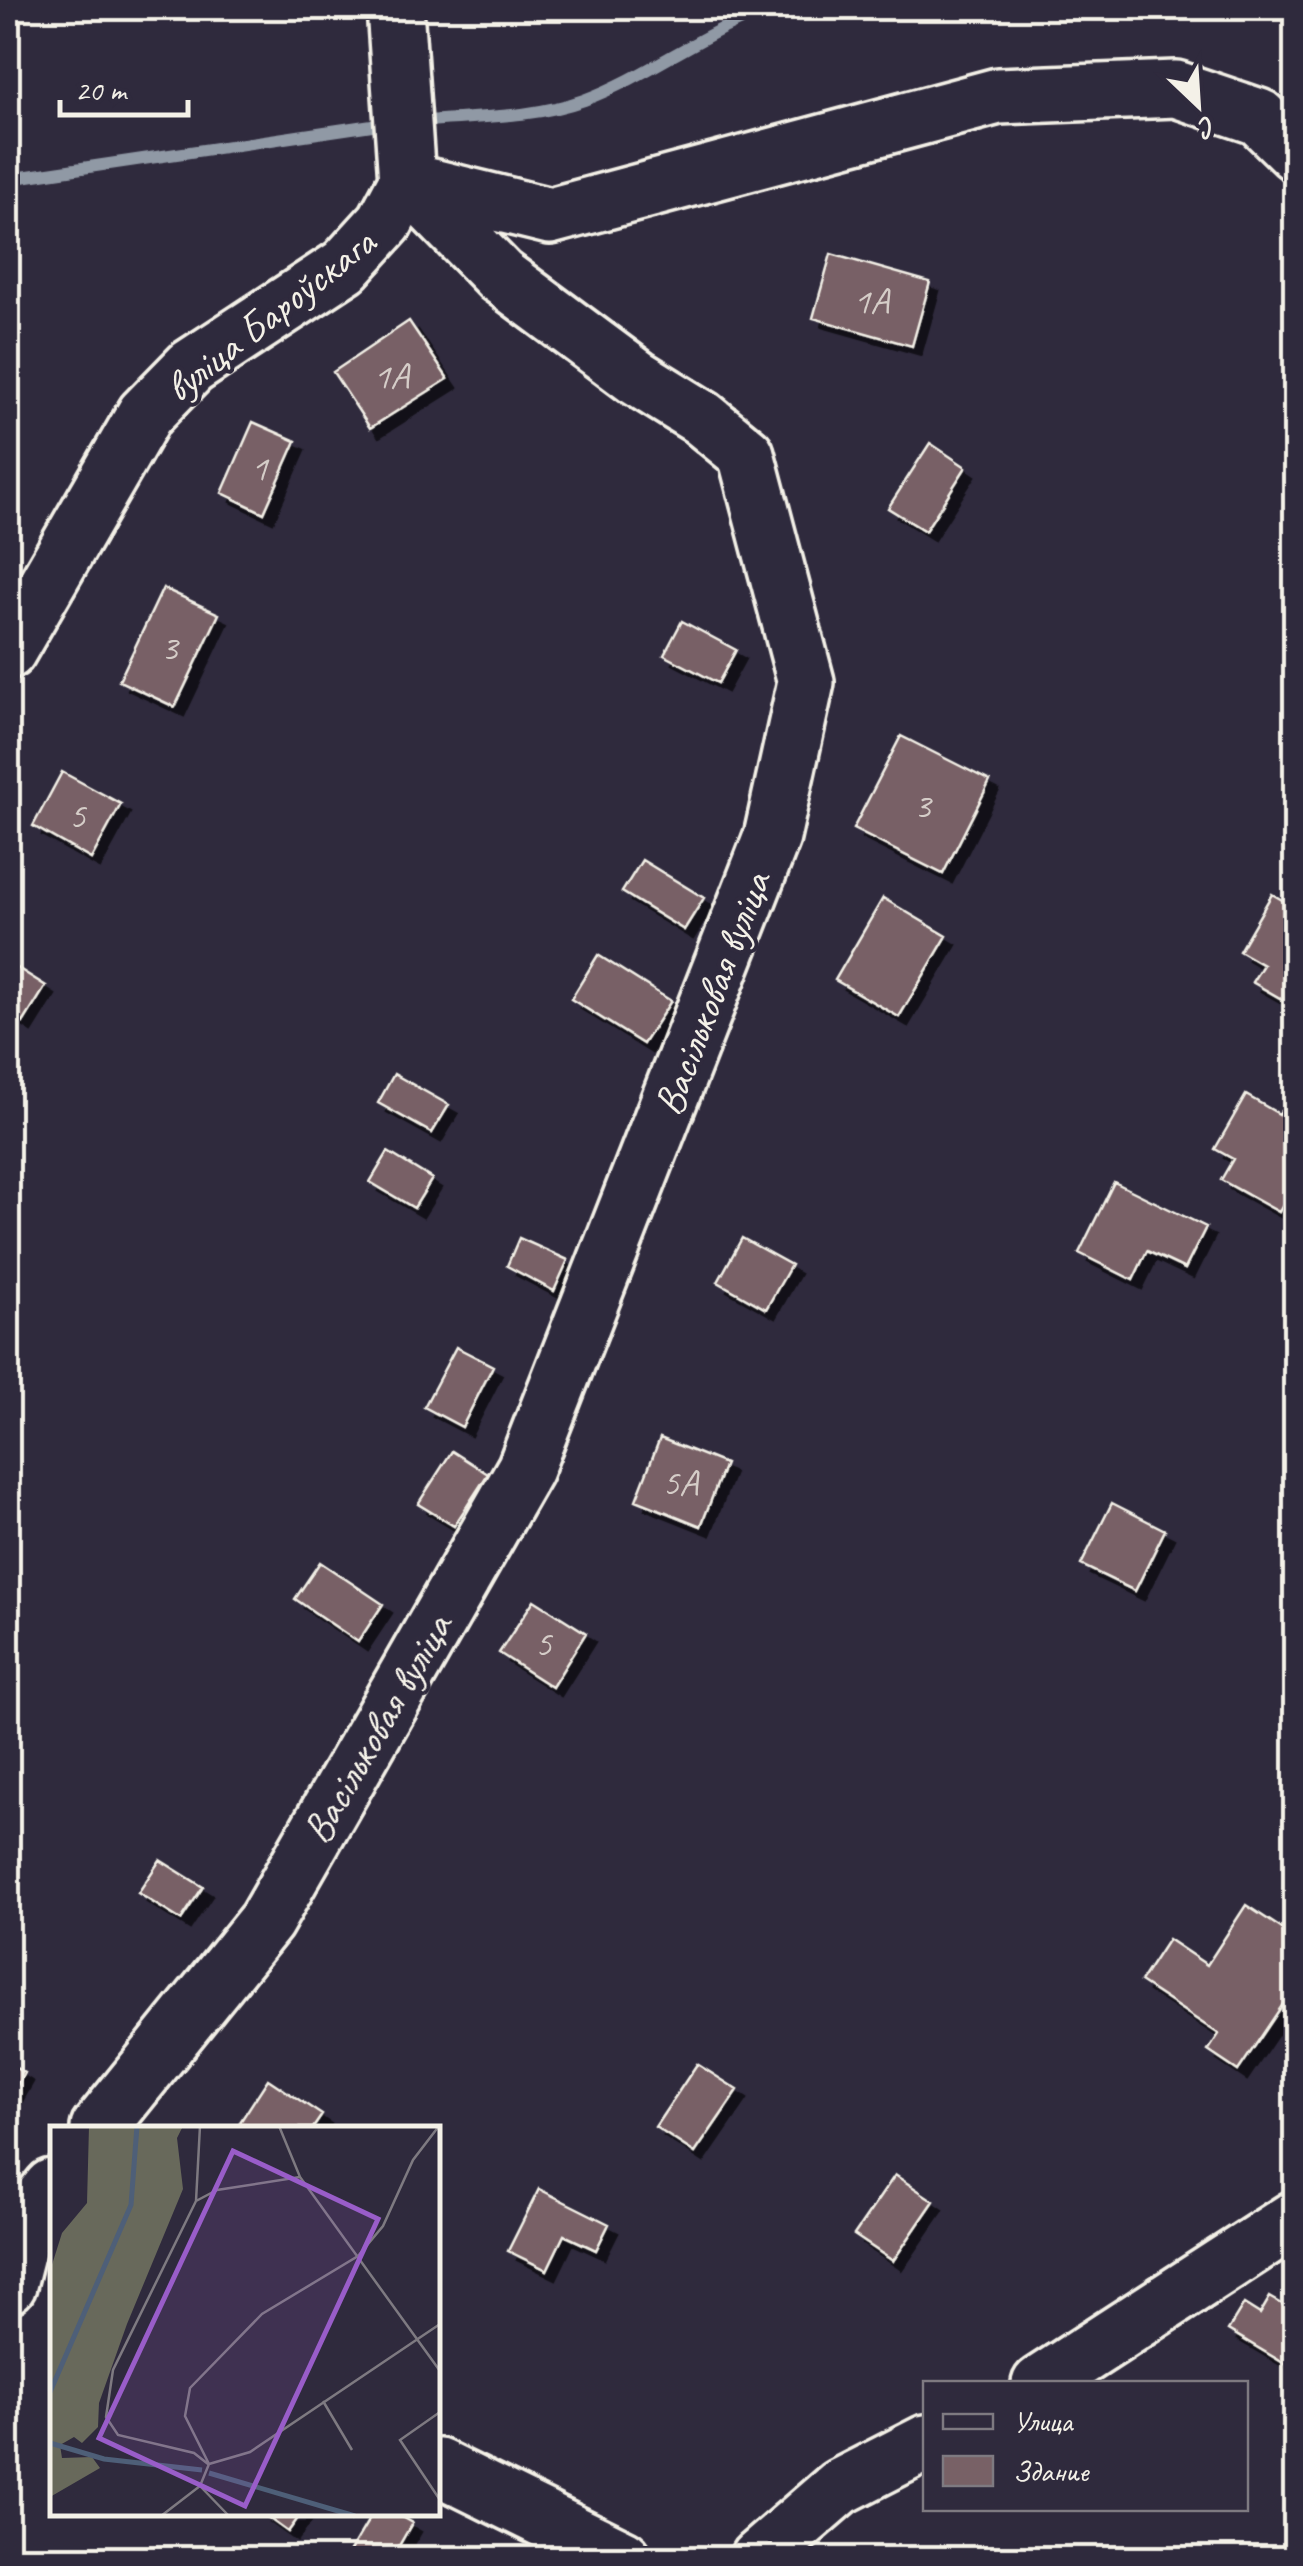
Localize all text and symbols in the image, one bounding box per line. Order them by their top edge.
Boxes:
scale bar [60,55,188,117]
north arrow [1148,55,1248,155]
text: 20 m [75,71,128,109]
text: С [1192,108,1222,147]
street label: вуліца Бароўскага [154,214,389,414]
house number: 1А [853,277,891,324]
house number: 1А [373,352,411,399]
house number: 1 [250,444,269,491]
house number: 3 [160,624,180,671]
house number: 3 [913,782,933,829]
house number: 5 [68,792,87,839]
street label: Васільковая вуліца [642,862,784,1123]
house number: 5А [662,1459,700,1506]
street label: Васільковая вуліца [290,1602,466,1853]
house number: 5 [534,1620,553,1667]
inset map [50,2126,440,2516]
legend [923,2381,1248,2511]
text: Улица [1013,2402,1074,2440]
text: Здание [1013,2452,1090,2490]

